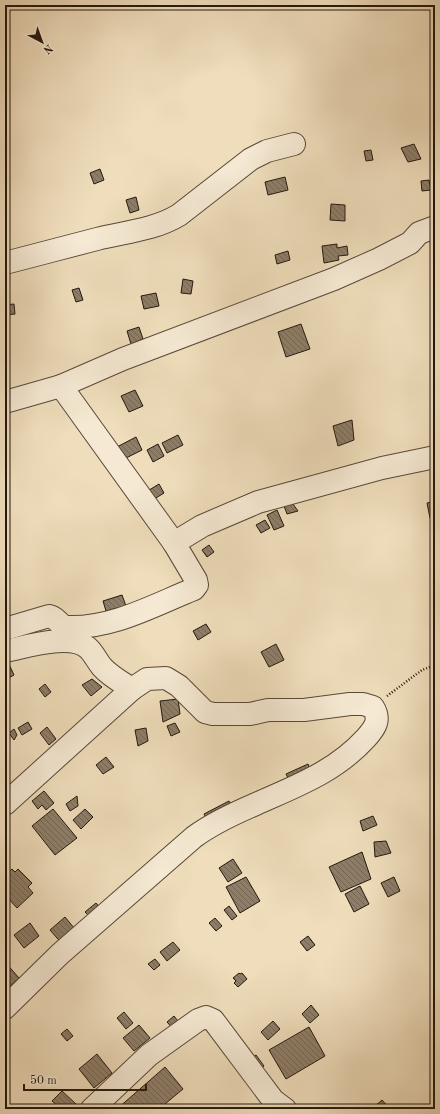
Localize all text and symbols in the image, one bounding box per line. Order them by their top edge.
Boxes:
north arrow [22,22,62,62]
text: N [40,42,54,56]
scale bar [24,1066,146,1092]
text: 50 m [30,1074,57,1087]

